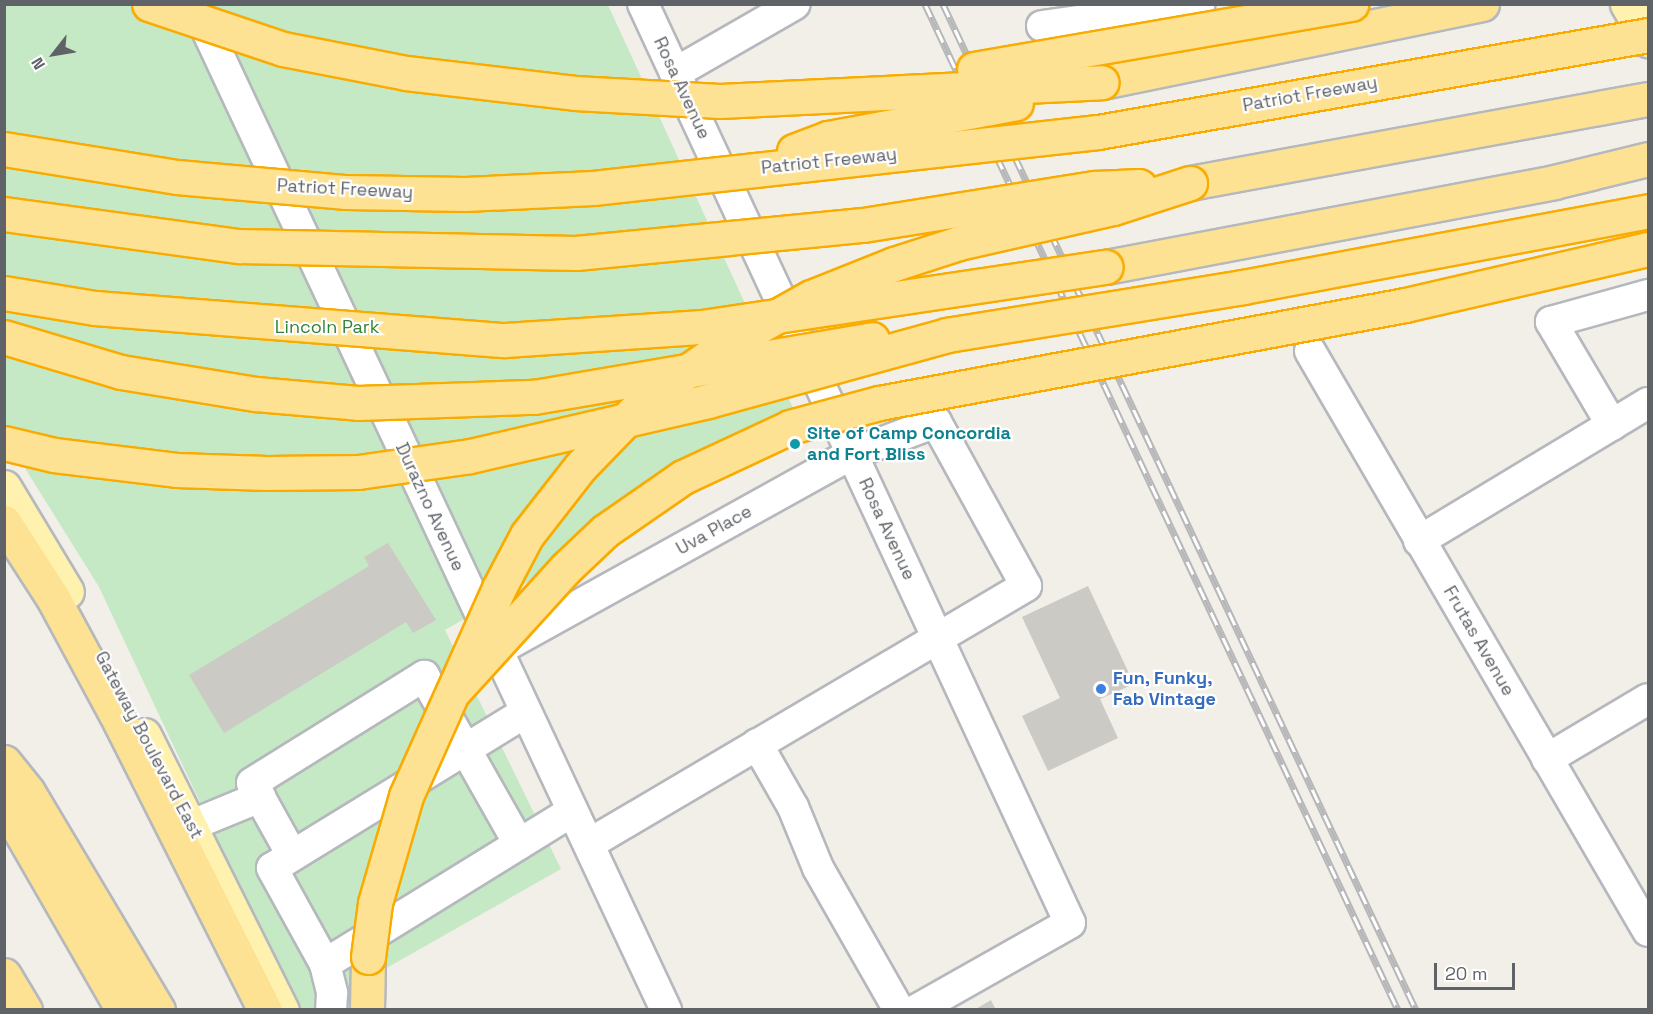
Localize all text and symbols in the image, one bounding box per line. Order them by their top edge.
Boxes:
north arrow [24,24,84,84]
street label: Rosa Avenue [649,33,715,143]
text: N [26,54,50,74]
street label: Patriot Freeway [1241,72,1379,116]
street label: Patriot Freeway [760,143,898,179]
street label: Patriot Freeway [276,175,414,203]
park label: Lincoln Park [275,316,379,338]
place label: Site of Camp Concordia and Fort Bliss [807,423,1011,466]
marker: Site of Camp Concordia and Fort Bliss [788,437,802,451]
street label: Durazno Avenue [391,439,469,575]
street label: Rosa Avenue [854,474,920,584]
street label: Uva Place [672,500,756,560]
street label: Frutas Avenue [1439,582,1519,700]
street label: Gateway Boulevard East [90,648,208,842]
place label: Fun, Funky, Fab Vintage [1113,668,1216,710]
marker: Fun, Funky, Fab Vintage [1094,682,1108,696]
scale bar [1437,951,1518,989]
text: 20 m [1445,962,1488,985]

